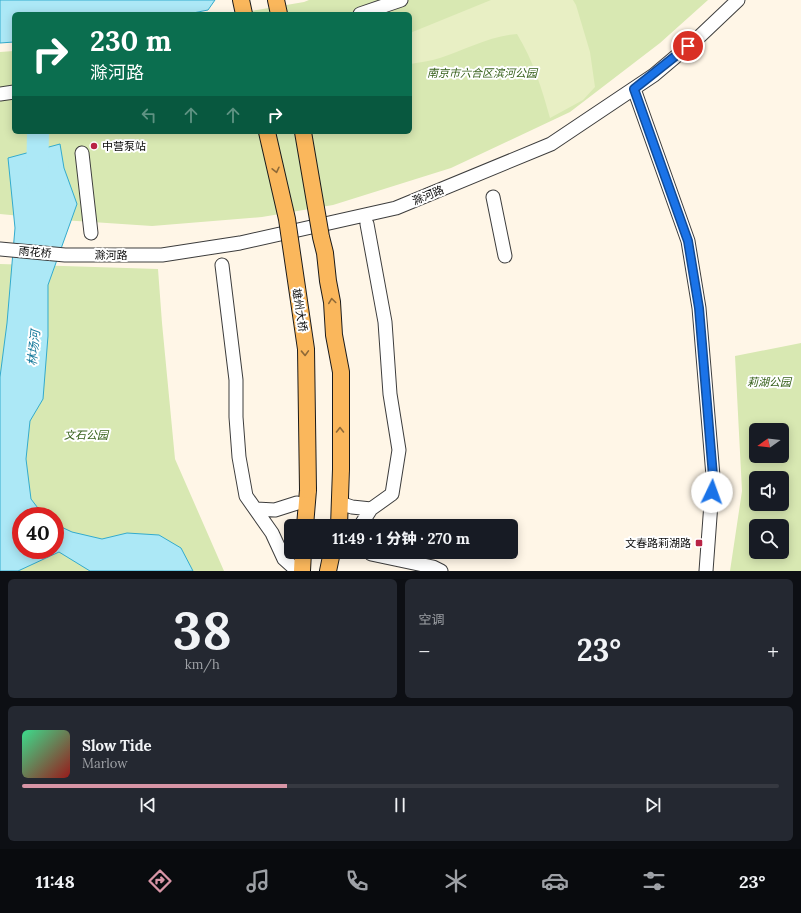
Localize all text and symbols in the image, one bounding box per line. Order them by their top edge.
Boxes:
text: 230 m [90,23,172,59]
icon: right [24,28,76,80]
pin [671,29,705,63]
icon: arrive [677,35,699,57]
text: 滁河路 [90,61,144,84]
park label: 南京市六合区滨河公园 [427,66,539,80]
icon: left [138,104,160,126]
icon: ahead [180,104,202,126]
icon: ahead [222,104,244,126]
icon: right [264,104,286,126]
place label: 中营泵站 [102,139,146,153]
marker: 中营泵站 [89,141,99,151]
one-way arrow [271,167,279,173]
street label: 滁河路 [410,182,446,208]
street label: 雨花桥 [18,244,52,260]
street label: 滁河路 [94,248,128,262]
street label: 雄州大桥 [290,287,310,333]
one-way arrow [328,298,337,304]
water label: 林场河 [24,327,43,367]
one-way arrow [301,350,310,356]
park label: 莉湖公园 [747,375,793,389]
north arrow [749,423,789,463]
map controls [749,423,789,559]
one-way arrow [336,427,344,433]
park label: 文石公园 [64,428,110,442]
position arrow [691,471,733,513]
button: sound [749,471,789,511]
speed limit sign: 40 [12,507,64,559]
button: search [749,519,789,559]
text: 11:49 · 1 分钟 · 270 m [332,529,470,548]
place label: 文春路莉湖路 [625,536,691,550]
marker: 文春路莉湖路 [694,538,704,548]
text: 38 [173,597,232,663]
text: 空调 [419,611,445,628]
text: 23° [577,631,621,669]
text: − [419,637,430,665]
text: + [767,637,779,665]
text: km/h [185,656,220,673]
text: Slow Tide [82,736,152,755]
text: Marlow [82,755,128,772]
icon: previous [137,794,159,816]
icon: pause [389,794,411,816]
icon: next [642,794,664,816]
icon: directions [146,867,174,895]
icon: music [244,867,272,895]
icon: phone [343,867,371,895]
icon: climate [442,867,470,895]
icon: car [541,867,569,895]
icon: filters [640,867,668,895]
text: 11:48 [35,870,75,893]
text: 23° [739,870,766,893]

